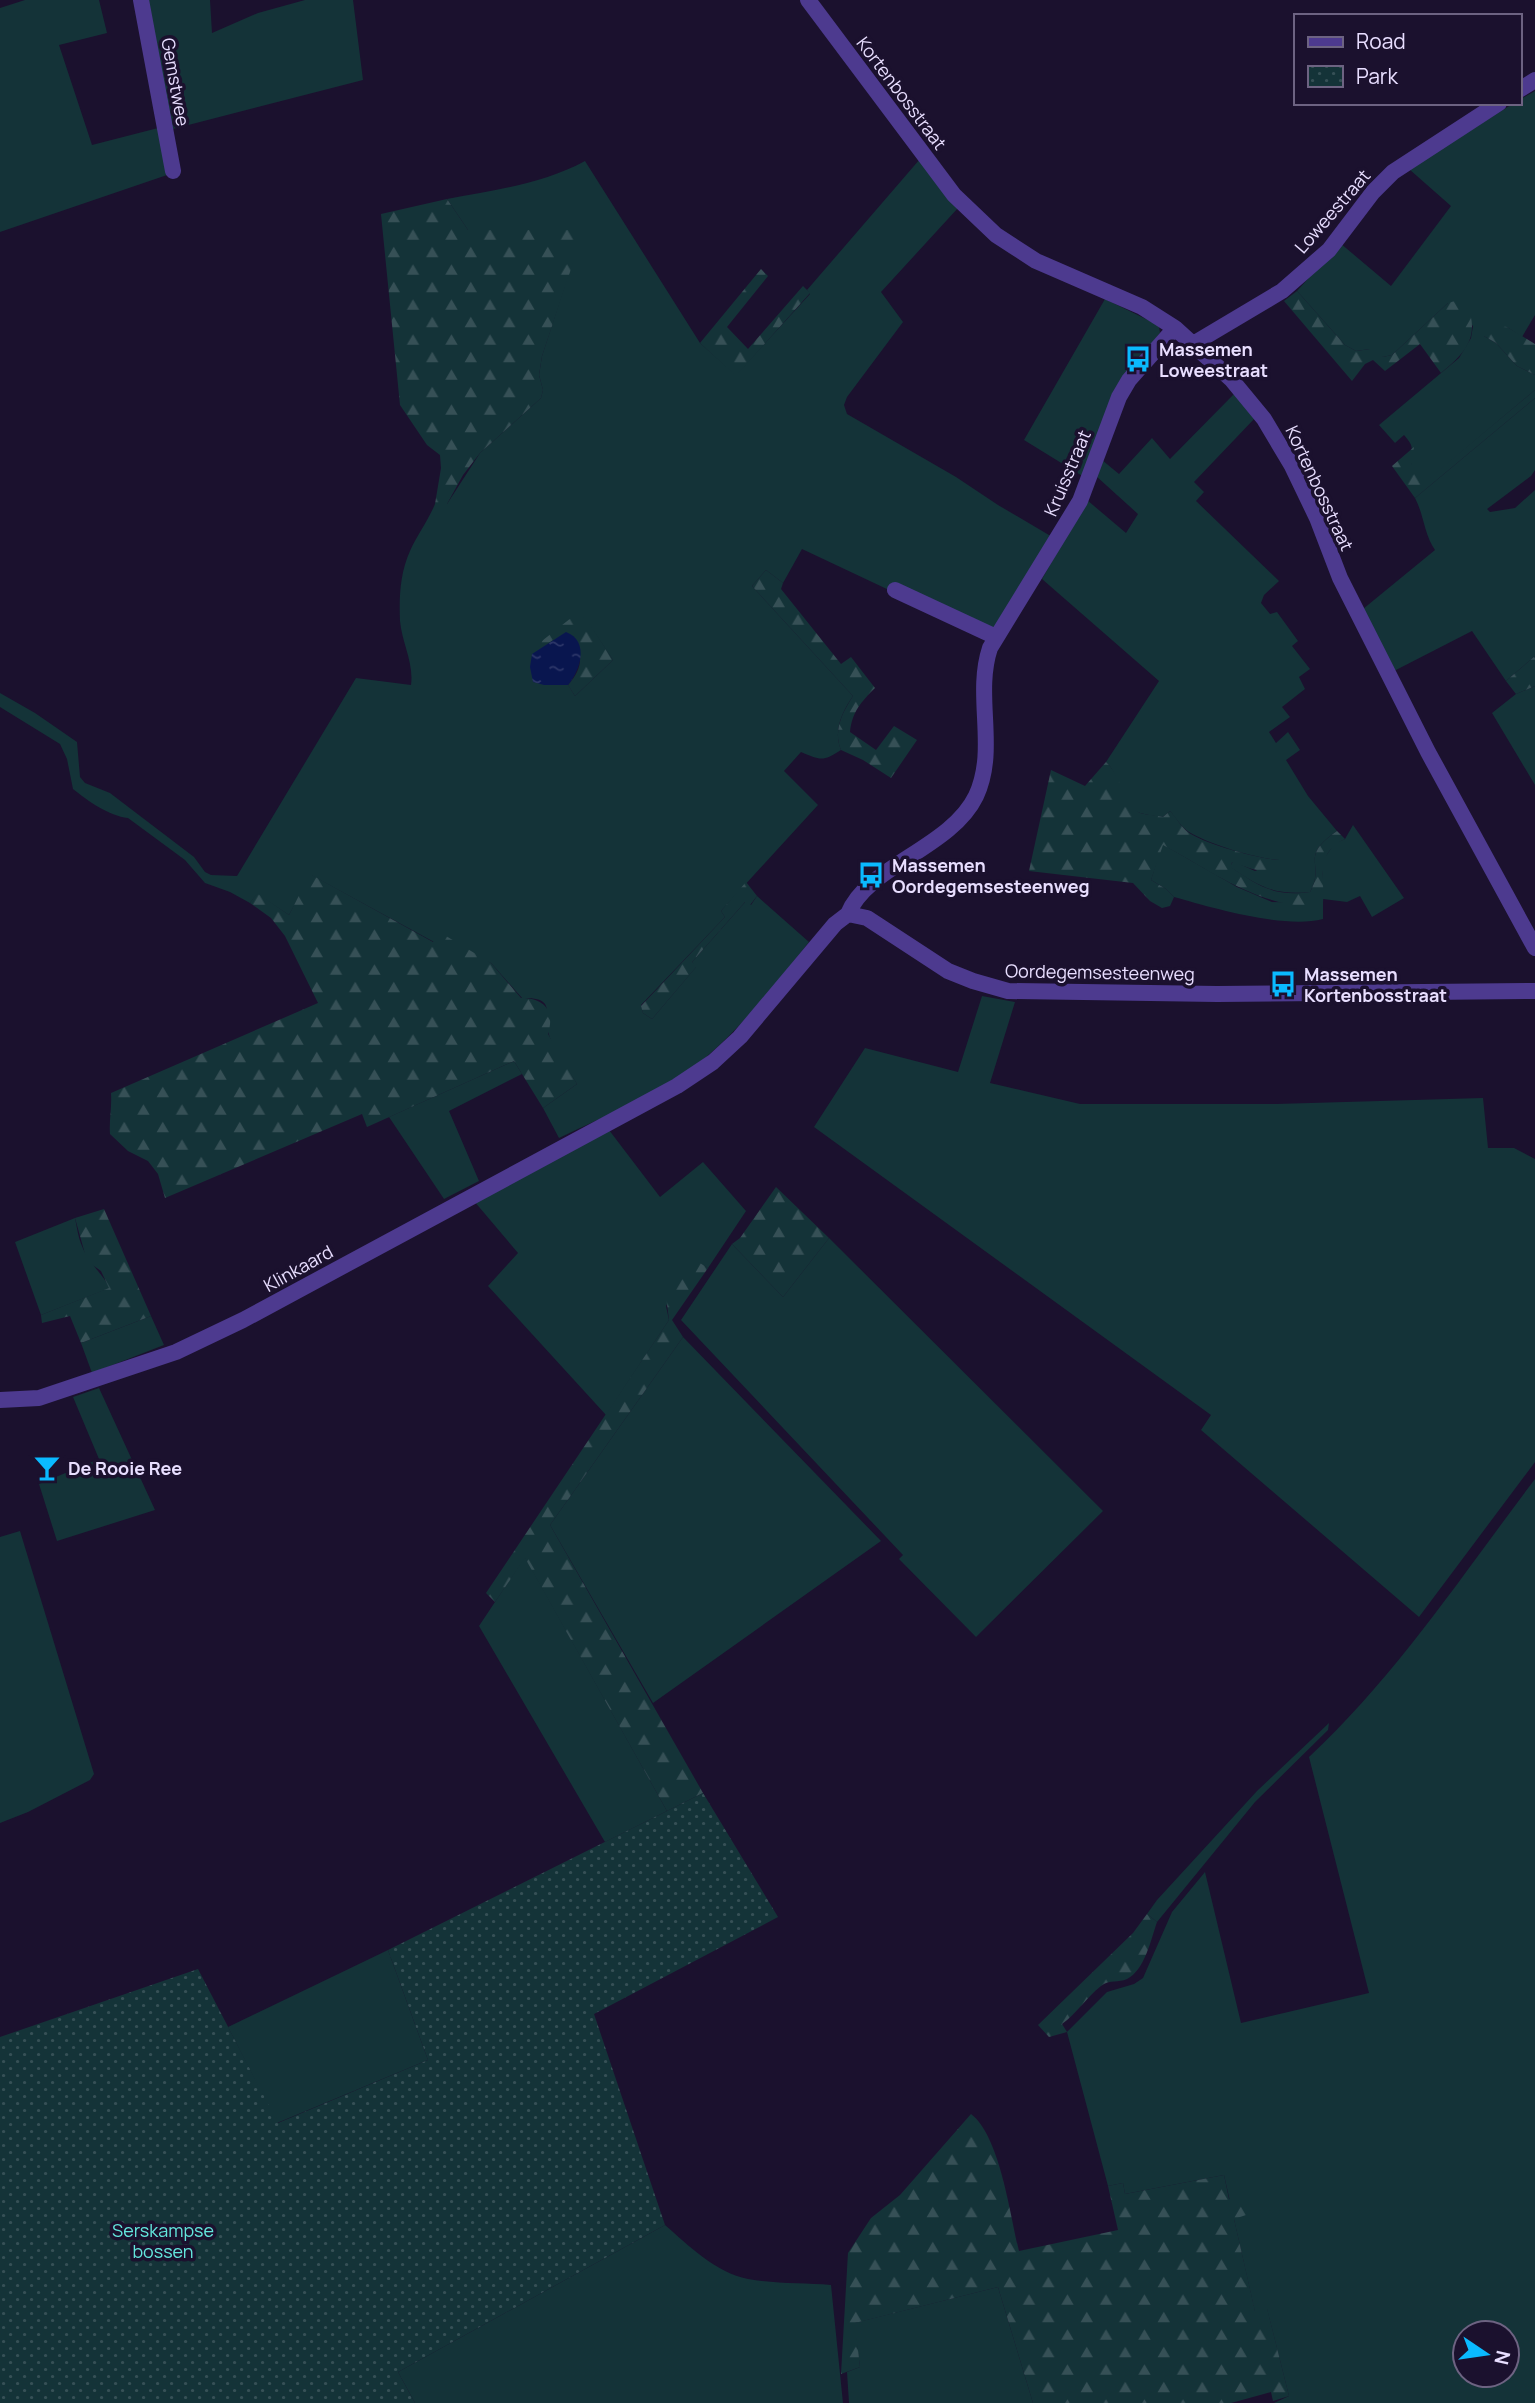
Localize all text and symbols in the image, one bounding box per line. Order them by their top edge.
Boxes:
legend [1294,14,1521,105]
text: Road [1356,27,1406,55]
street label: Kortenbosstraat [852,32,952,154]
street label: Gemstwee [156,36,196,128]
text: Park [1356,62,1398,90]
street label: Loweestraat [1289,164,1375,258]
place label: Massemen Loweestraat [1159,337,1268,382]
bus stop icon: Massemen Loweestraat [1123,344,1153,374]
street label: Kortenbosstraat [1280,421,1360,555]
street label: Kruisstraat [1038,426,1096,520]
place label: Massemen Oordegemsesteenweg [892,853,1090,898]
bus stop icon: Massemen Oordegemsesteenweg [856,860,886,890]
street label: Oordegemsesteenweg [1005,958,1195,986]
place label: Massemen Kortenbosstraat [1304,962,1447,1007]
bus stop icon: Massemen Kortenbosstraat [1268,969,1298,999]
street label: Klinkaard [259,1239,337,1297]
bar icon: De Rooie Ree [32,1453,62,1483]
place label: De Rooie Ree [68,1456,182,1480]
park label: Serskampse bossen [112,2218,214,2263]
north arrow [1451,2319,1521,2389]
text: N [1488,2348,1517,2367]

